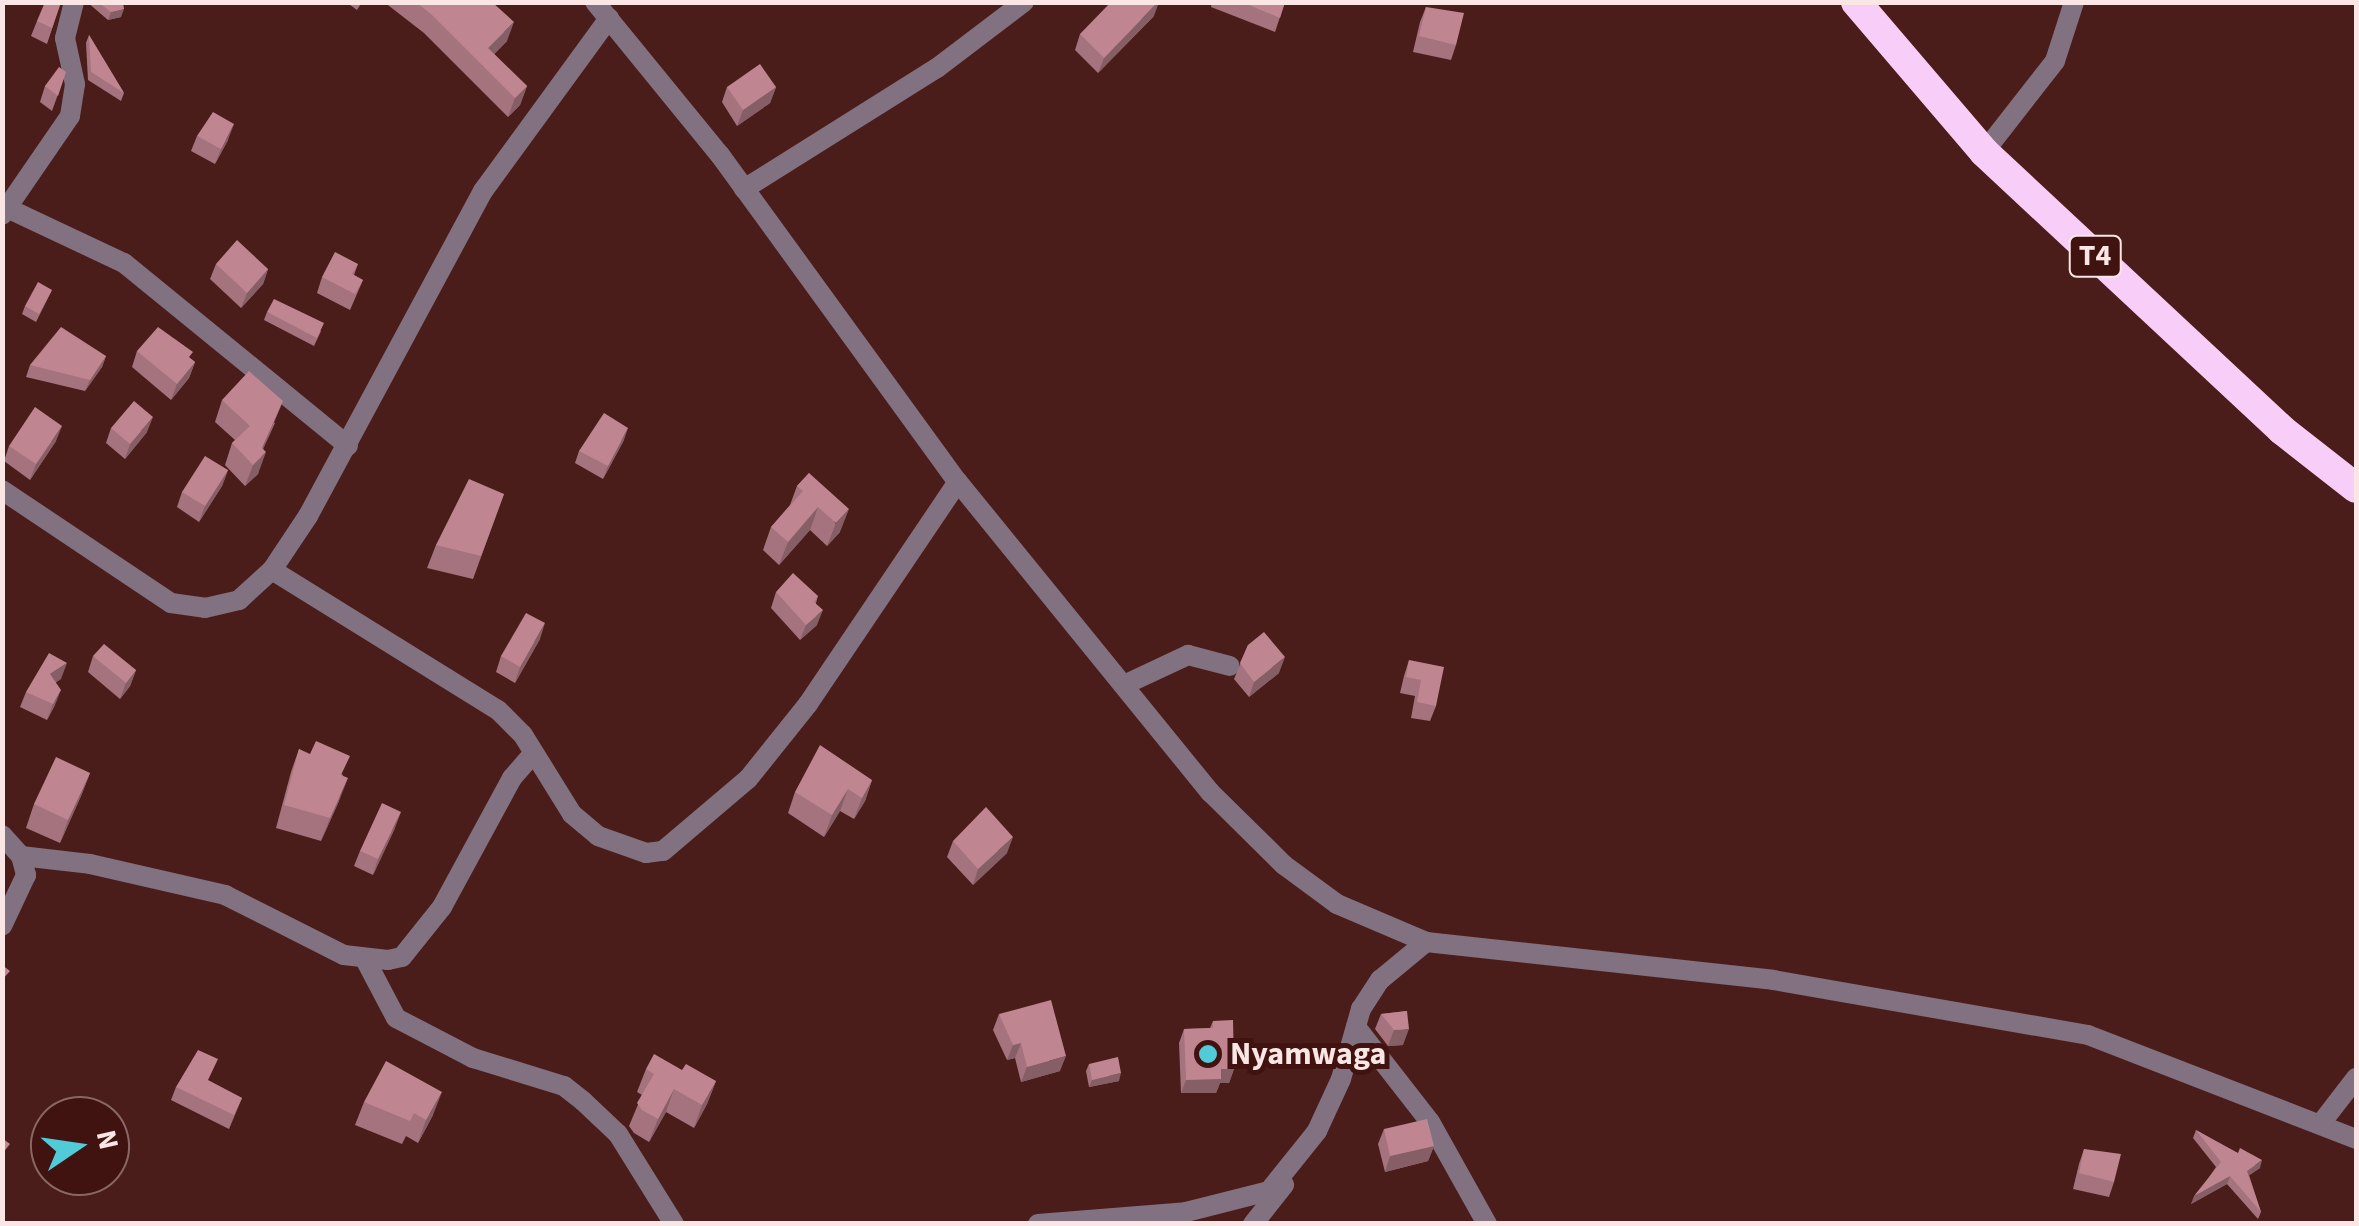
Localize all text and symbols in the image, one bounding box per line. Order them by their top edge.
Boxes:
road number: T4 [2068,231,2122,281]
place label: Nyamwaga [1230,1035,1386,1073]
marker: Nyamwaga [1195,1041,1221,1067]
north arrow [30,1096,130,1196]
text: N [86,1126,129,1153]

